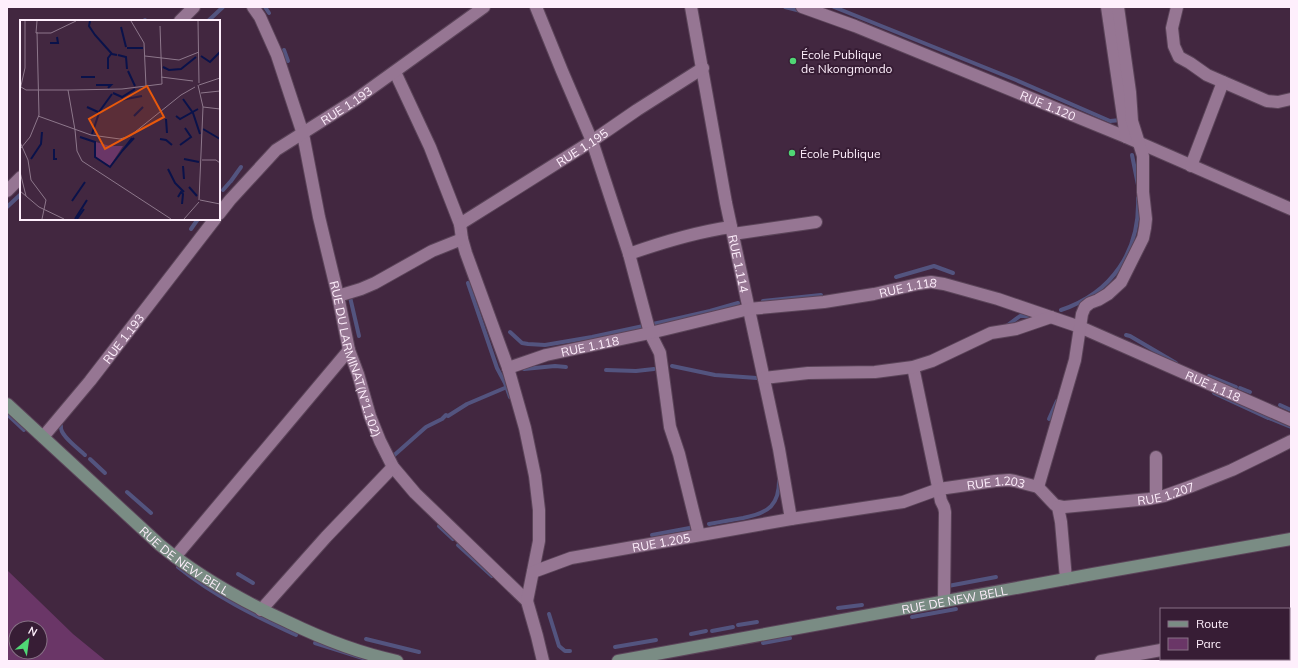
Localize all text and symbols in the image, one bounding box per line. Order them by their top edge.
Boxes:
inset map [20,20,220,220]
place label: École Publique de Nkongmondo [801,47,893,76]
marker: École Publique de Nkongmondo [788,56,798,66]
street label: RUE 1.193 [317,83,375,128]
street label: RUE 1.120 [1018,87,1078,123]
street label: RUE 1.195 [553,125,611,169]
place label: École Publique [800,146,880,161]
marker: École Publique [787,148,797,158]
street label: RUE 1.114 [726,233,753,294]
street label: RUE 1.118 [877,274,938,300]
street label: RUE DU LARMINAT(N°1.102) [327,279,385,439]
street label: RUE 1.193 [99,310,147,366]
street label: RUE 1.118 [560,332,620,359]
street label: RUE 1.118 [1183,367,1243,404]
street label: RUE 1.203 [966,472,1027,492]
street label: RUE 1.207 [1137,478,1196,508]
street label: RUE DE NEW BELL [137,523,232,598]
street label: RUE 1.205 [631,530,691,555]
street label: RUE DE NEW BELL [900,582,1009,616]
legend [1160,608,1290,660]
text: Route [1196,616,1229,631]
north arrow [8,620,48,660]
text: N [26,623,40,639]
text: Parc [1196,636,1221,651]

